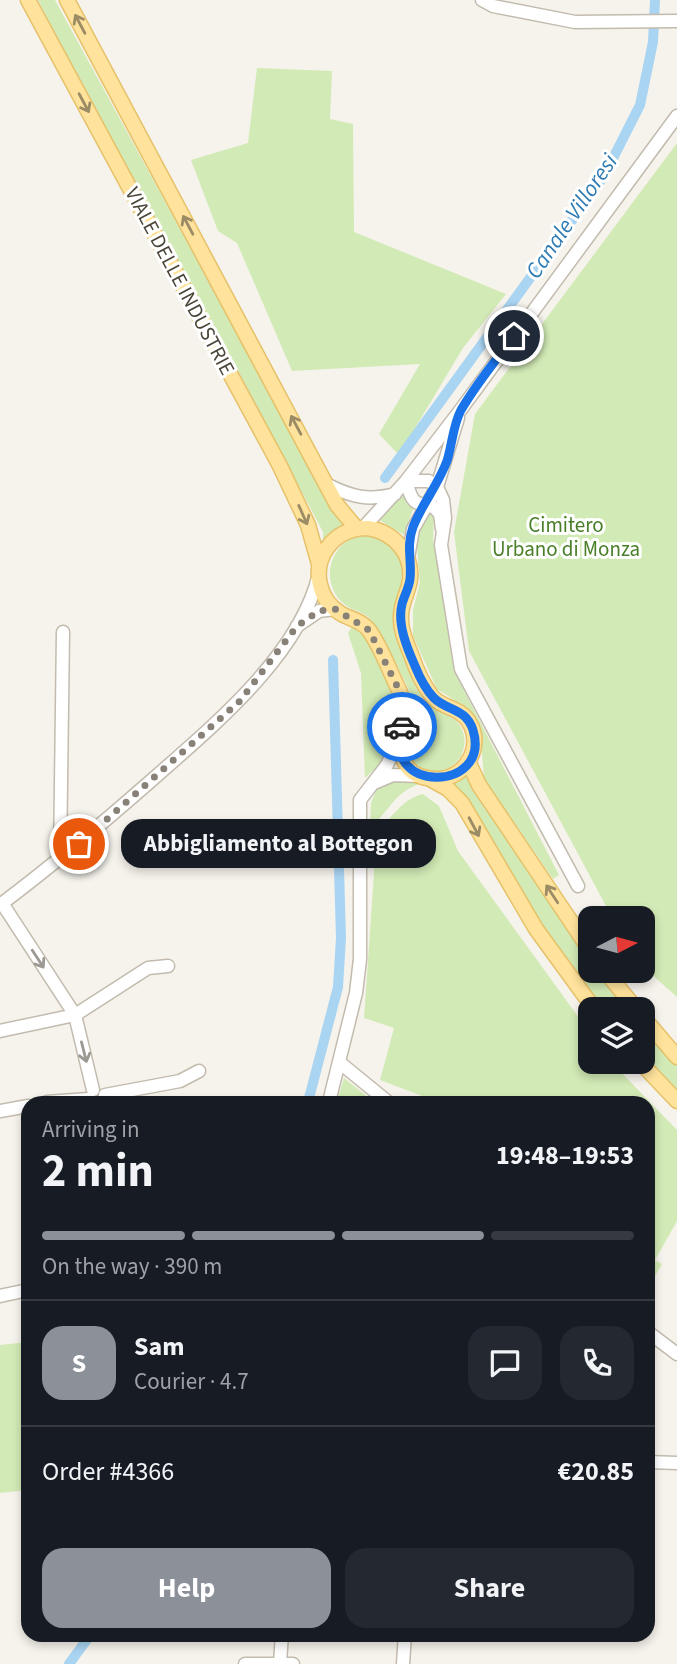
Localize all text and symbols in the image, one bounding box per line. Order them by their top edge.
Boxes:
one-way arrow [73,15,87,35]
one-way arrow [78,92,91,113]
water label: Canale Villoresi [517,147,626,285]
street label: VIALE DELLE INDUSTRIE [118,182,242,380]
one-way arrow [181,215,194,236]
pin [484,306,544,366]
icon: home [495,317,533,355]
one-way arrow [288,415,302,436]
one-way arrow [297,504,310,526]
park label: Cimitero Urbano di Monza [492,510,640,564]
courier [367,692,437,762]
icon: car [383,708,421,746]
pin [49,814,109,874]
one-way arrow [468,816,482,836]
callout: Abbigliamento al Bottegon [121,820,436,868]
icon: bag [60,825,98,863]
text: Abbigliamento al Bottegon [144,827,413,860]
one-way arrow [544,885,559,904]
north arrow [578,906,654,984]
map controls [578,906,655,1074]
one-way arrow [31,949,46,968]
button: layers [578,997,655,1074]
one-way arrow [78,1040,91,1063]
text: Arriving in [42,1113,140,1146]
text: 19:48–19:53 [496,1137,634,1174]
text: 2 min [42,1139,154,1204]
text: On the way · 390 m [42,1250,222,1283]
button: chat [468,1326,542,1400]
button: phone [560,1326,634,1400]
text: Sam [134,1328,184,1365]
text: S [72,1345,86,1382]
text: Courier · 4.7 [134,1365,249,1398]
text: Order #4366 [42,1453,174,1490]
text: €20.85 [558,1453,634,1490]
button: Help [42,1548,331,1628]
button: Share [345,1548,634,1628]

